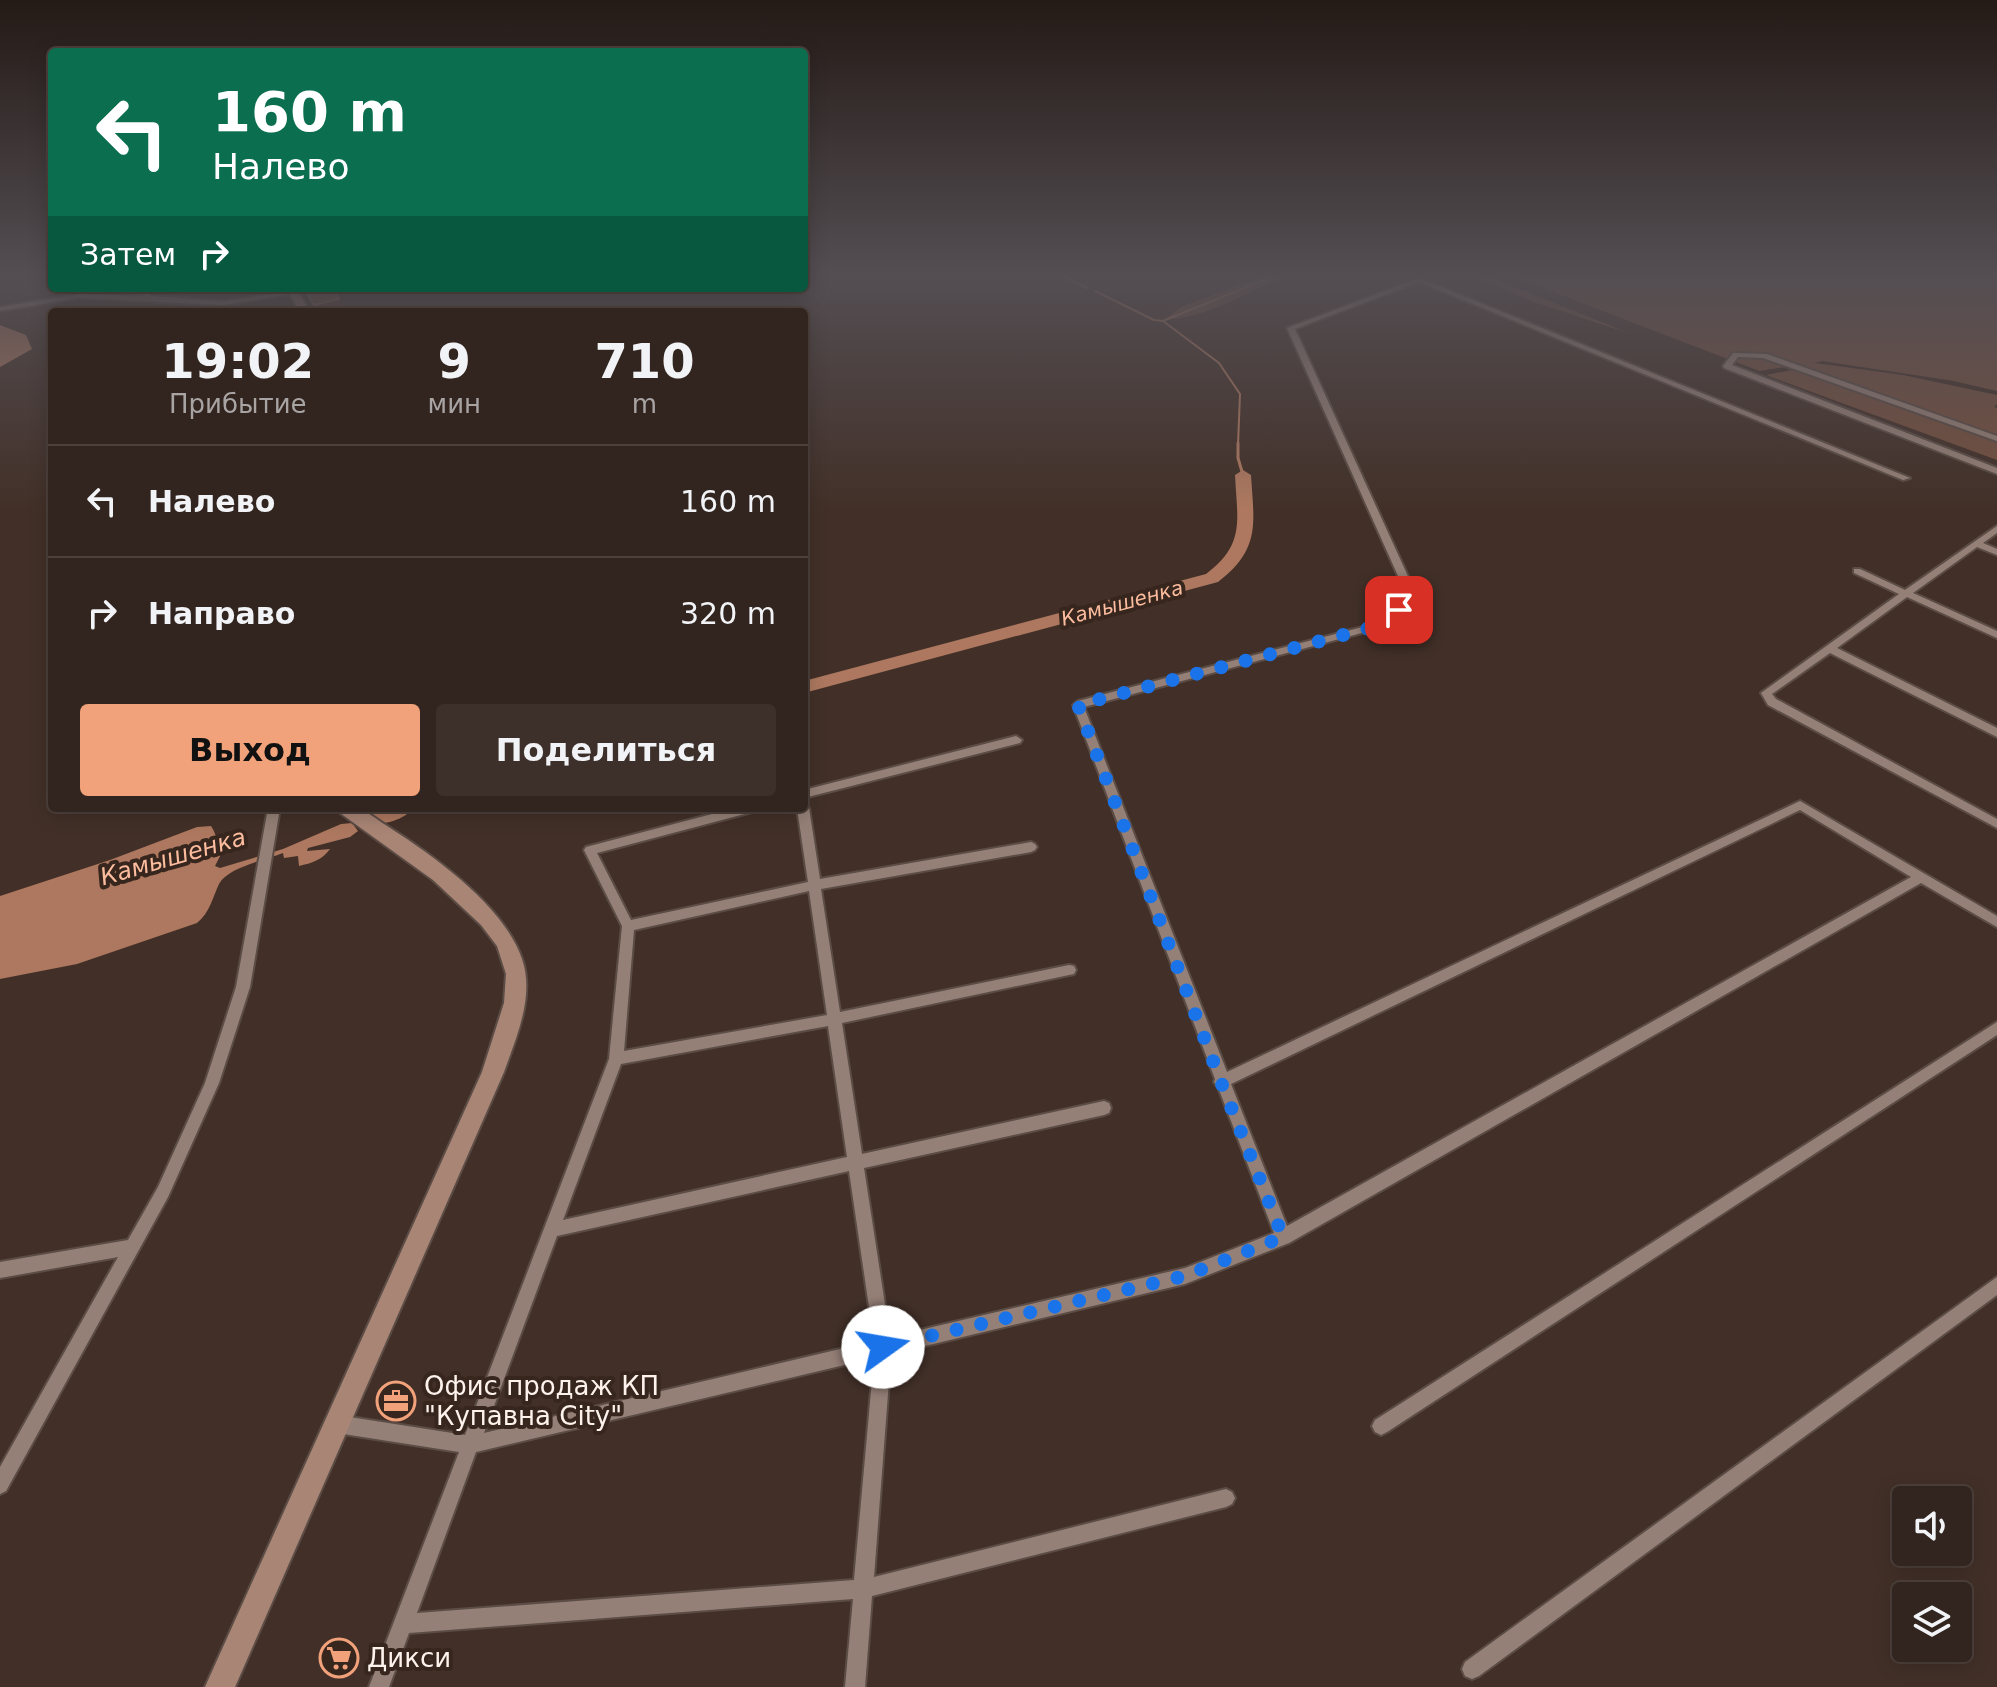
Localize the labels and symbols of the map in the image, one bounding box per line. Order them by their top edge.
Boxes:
water label: Камышенка [1058,575,1186,631]
pin [1365,576,1433,644]
water label: Камышенка [97,823,249,891]
position arrow [841,1305,925,1389]
place label: Офис продаж КП "Купавна City" [424,1371,659,1431]
office icon: Офис продаж КП "Купавна City" [375,1380,417,1422]
supermarket icon: Дикси [318,1637,360,1679]
place label: Дикси [367,1643,451,1673]

